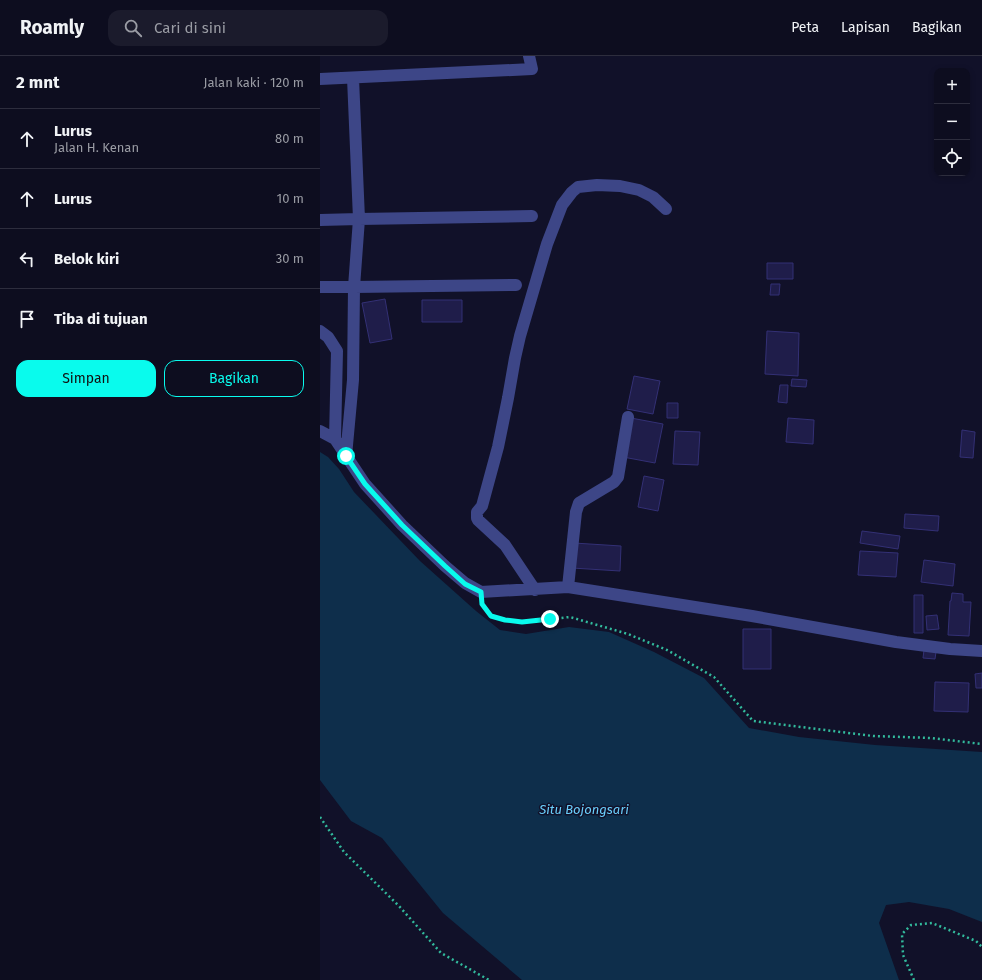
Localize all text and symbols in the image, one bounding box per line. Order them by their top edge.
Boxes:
search box [108,10,388,46]
text: Roamly [20,16,84,39]
icon: search [122,17,144,39]
text: Cari di sini [154,19,226,37]
text: Peta [791,19,819,36]
text: Lapisan [841,19,890,36]
text: Bagikan [912,19,962,36]
map controls [934,68,970,176]
button: + [934,68,970,104]
text: 2 mnt [16,72,60,93]
text: Jalan kaki · 120 m [203,75,304,90]
button: − [934,104,970,140]
text: Lurus [54,122,92,140]
icon: ahead [16,128,38,150]
text: 80 m [275,131,304,146]
text: Jalan H. Kenan [54,140,139,155]
button: locate [934,140,970,176]
icon: ahead [16,188,38,210]
text: Lurus [54,190,92,208]
text: 10 m [277,191,304,206]
icon: left [16,248,38,270]
text: Belok kiri [54,250,119,268]
text: 30 m [276,251,304,266]
icon: arrive [16,308,38,330]
text: Tiba di tujuan [54,310,148,328]
button: Simpan [16,360,156,397]
button: Bagikan [164,360,304,397]
route start [337,447,355,465]
route end [541,610,559,628]
water label: Situ Bojongsari [538,802,629,817]

